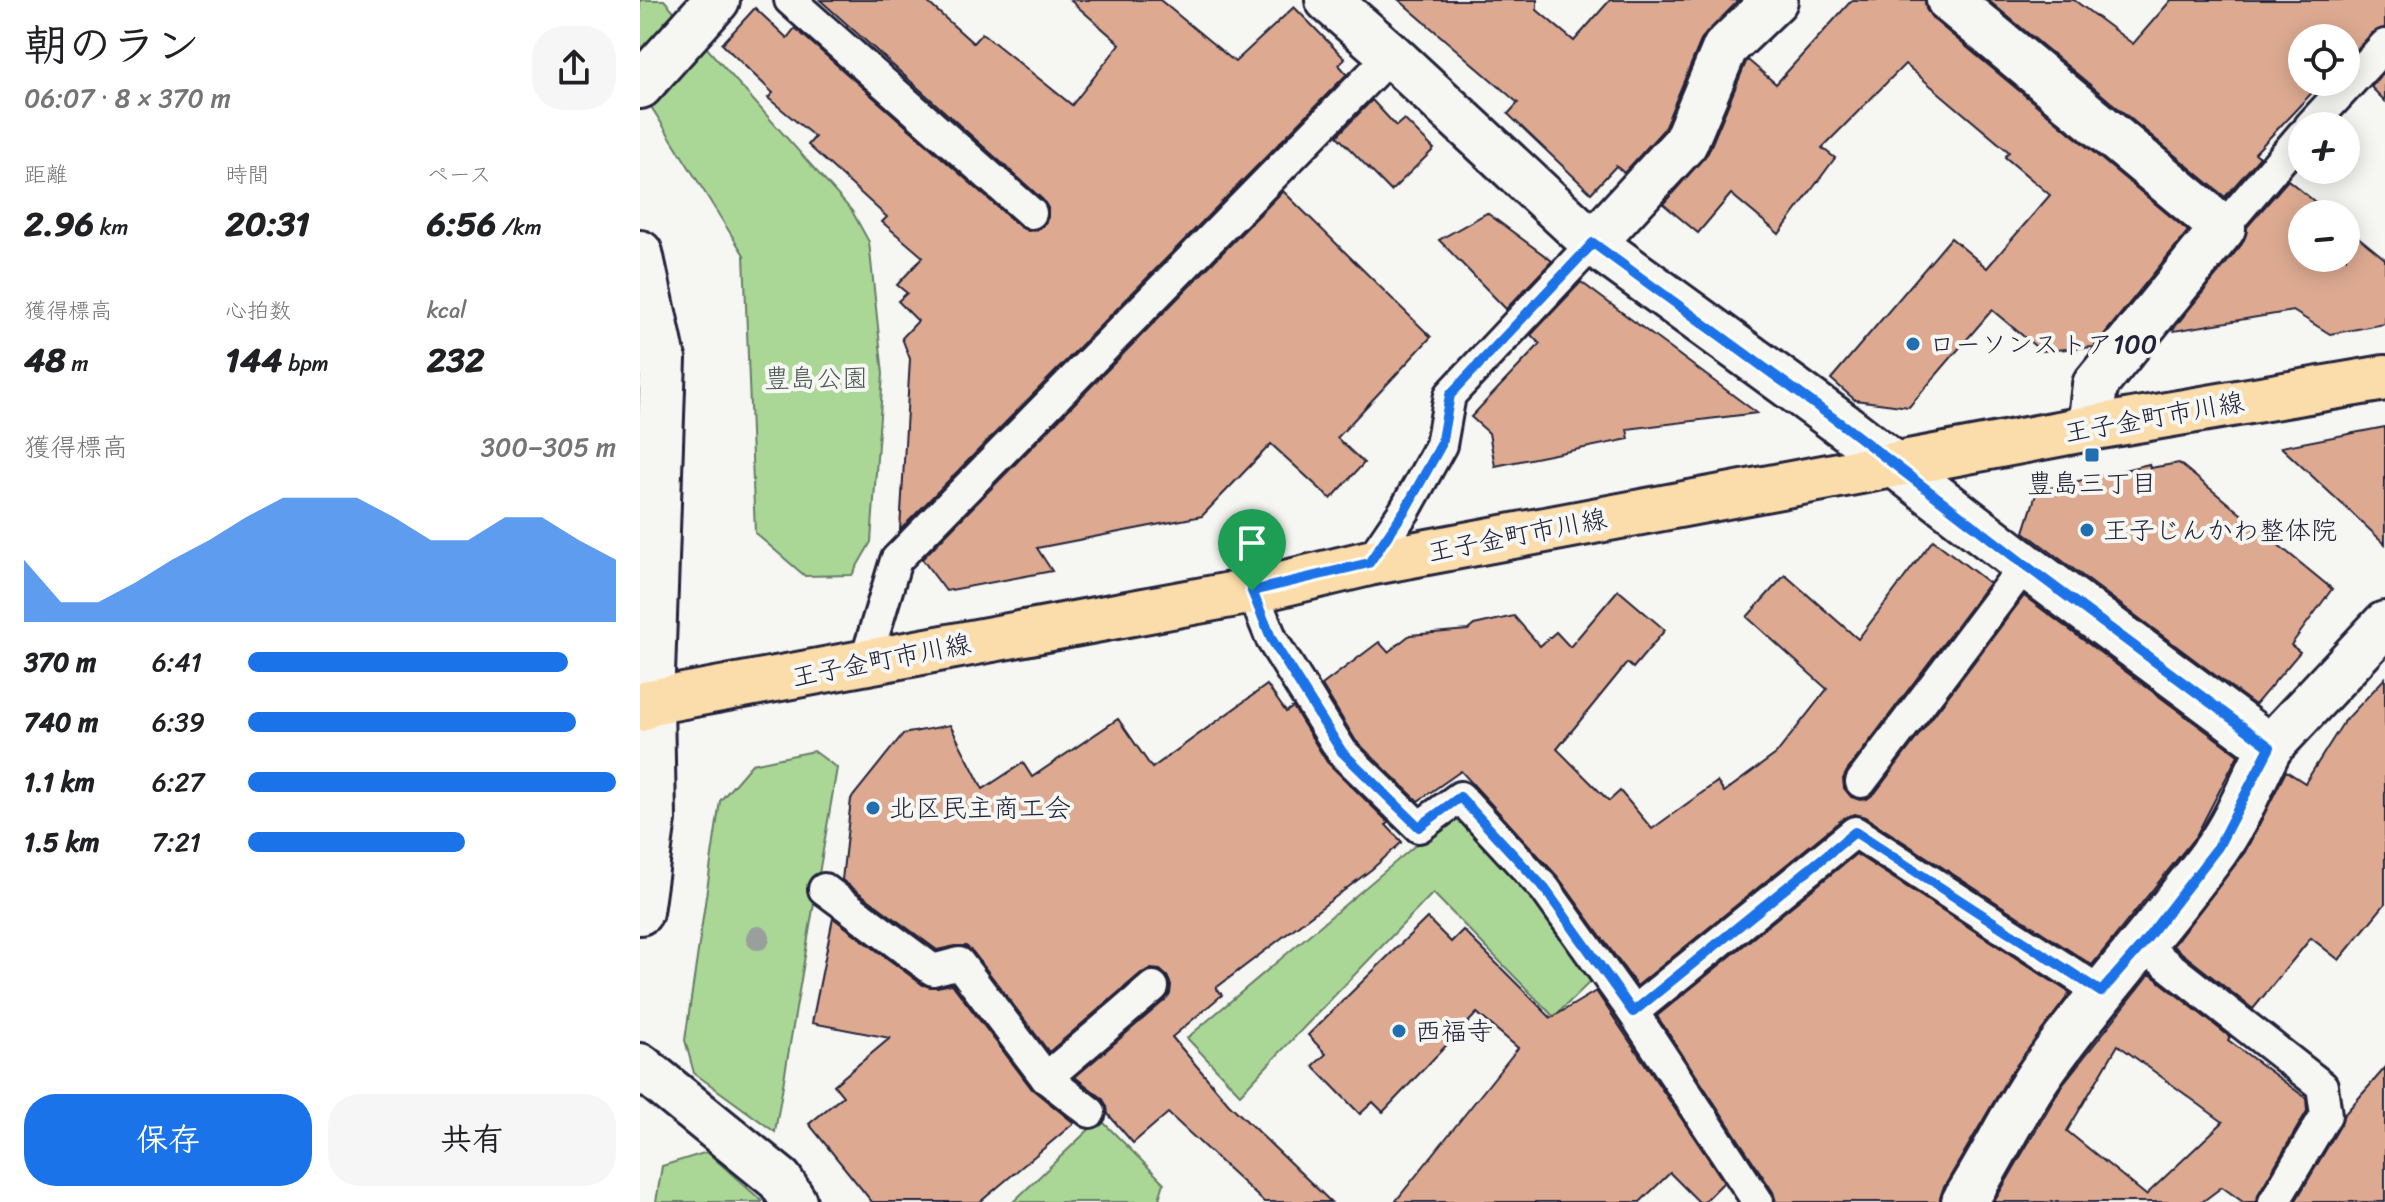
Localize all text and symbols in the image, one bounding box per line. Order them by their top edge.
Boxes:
text: 朝のラン [24,6,200,84]
map controls [2288,24,2360,272]
button: locate [2288,24,2360,96]
button: share [532,26,616,110]
text: 06:07 · 8 × 370 m [24,75,231,121]
button: + [2288,112,2360,184]
text: 距離 [24,155,68,194]
text: 時間 [225,155,269,194]
text: ペース [427,155,491,194]
text: 2.96 [24,194,94,254]
text: 20:31 [225,194,310,254]
text: 6:56 [427,194,496,254]
button: − [2288,200,2360,272]
text: km [94,208,128,247]
text: /km [496,208,542,247]
text: 獲得標高 [24,291,112,330]
text: 心拍数 [225,291,291,330]
text: kcal [427,291,467,330]
place label: ローソンストア100 [1929,321,2157,367]
text: 48 [24,330,66,390]
text: 144 [225,330,282,390]
text: 232 [427,330,485,390]
marker: ローソンストア100 [1904,335,1922,353]
text: m [66,344,88,383]
text: bpm [282,344,329,383]
park label: 豊島公園 [764,355,868,401]
street label: 王子金町市川線 [2060,379,2248,455]
text: 獲得標高 [24,424,128,470]
text: 300–305 m [481,424,616,470]
marker: 豊島三丁目 [2083,446,2101,464]
place label: 豊島三丁目 [2027,460,2157,506]
street label: 王子金町市川線 [1423,495,1611,575]
place label: 王子じんかわ整体院 [2103,507,2337,553]
pin [1218,509,1286,591]
icon: arrive [1230,521,1274,565]
marker: 王子じんかわ整体院 [2078,521,2096,539]
street label: 王子金町市川線 [787,620,975,700]
text: 370 m [24,639,96,685]
text: 6:41 [152,639,202,685]
text: 740 m [24,699,98,745]
text: 6:39 [152,699,205,745]
text: 1.1 km [24,759,95,805]
text: 6:27 [152,759,204,805]
place label: 北区民主商工会 [889,785,1071,831]
marker: 北区民主商工会 [864,799,882,817]
text: 1.5 km [24,819,99,865]
text: 7:21 [152,819,201,865]
place label: 西福寺 [1415,1008,1493,1054]
marker: 西福寺 [1390,1022,1408,1040]
button: 保存 [24,1094,312,1186]
button: 共有 [328,1094,616,1186]

